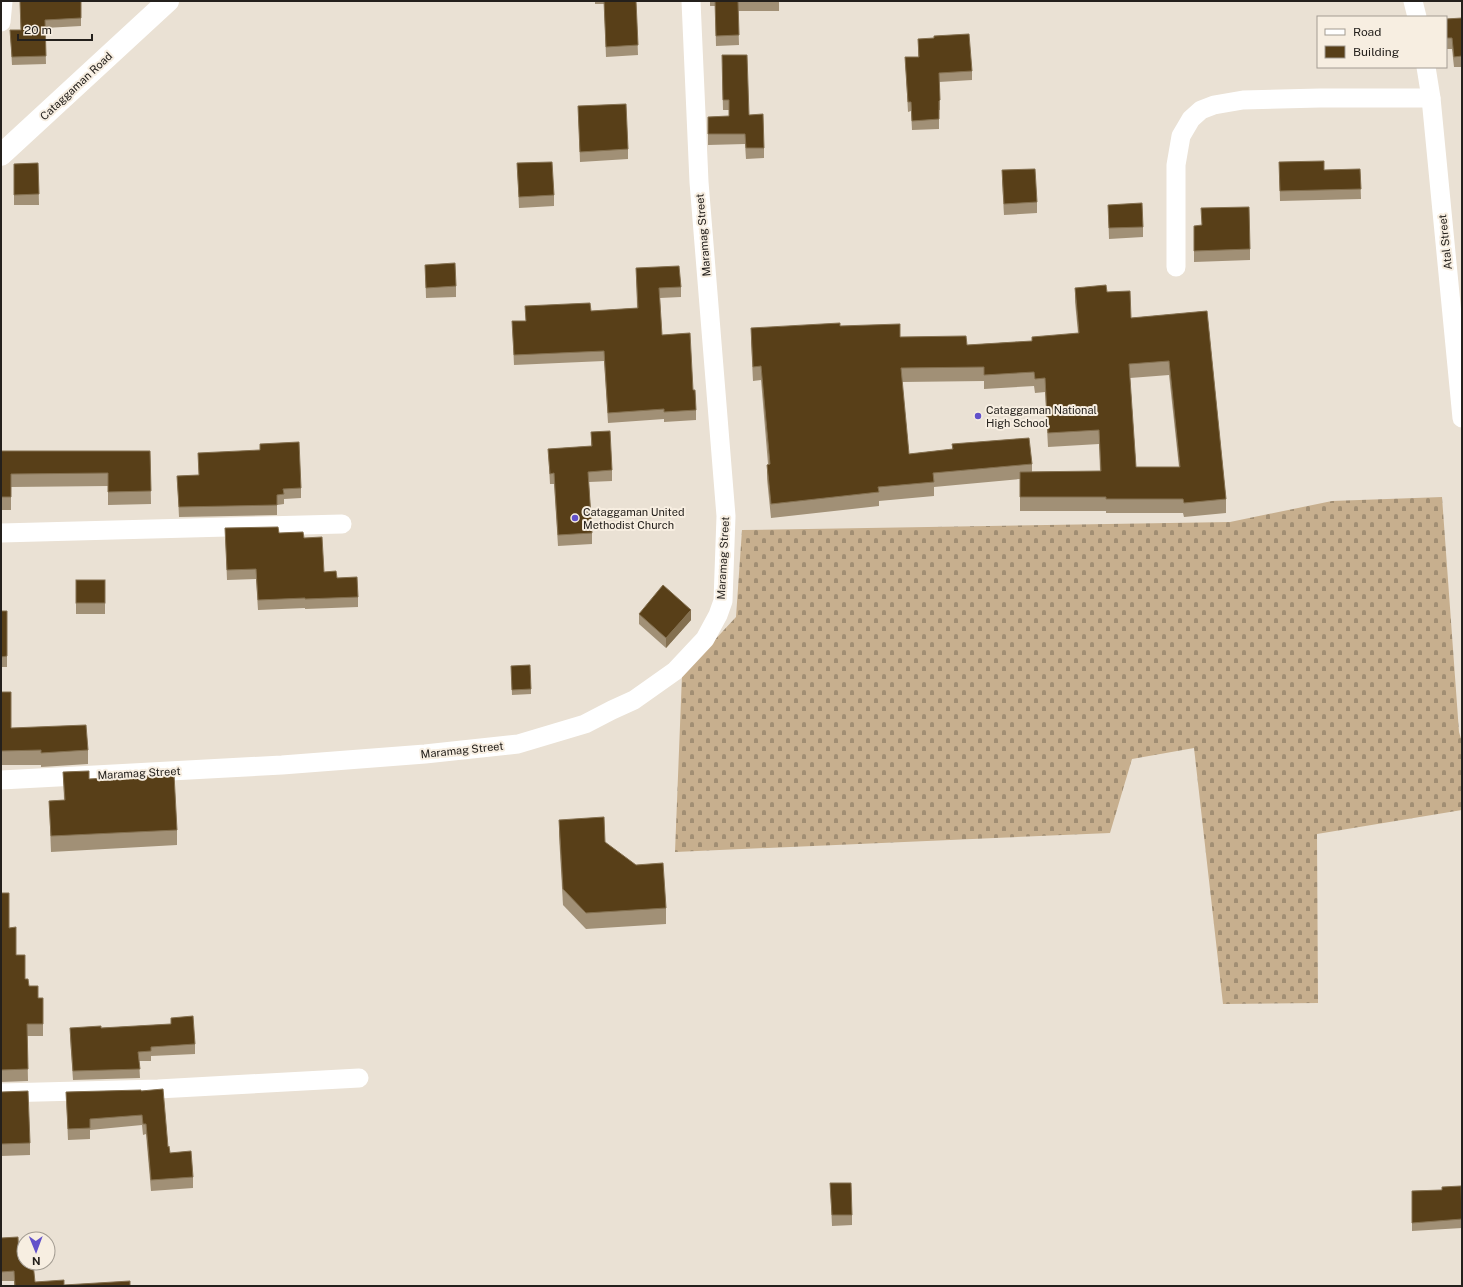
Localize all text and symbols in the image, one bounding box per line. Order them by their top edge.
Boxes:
scale bar [18,16,92,42]
legend [1317,16,1447,68]
text: 20 m [24,23,52,37]
text: Road [1353,25,1381,39]
text: Building [1353,45,1399,59]
street label: Cataggaman Road [38,50,114,122]
street label: Maramag Street [693,193,713,277]
street label: Atal Street [1436,214,1454,270]
place label: Cataggaman National High School [986,404,1097,429]
marker: Cataggaman National High School [973,411,983,421]
place label: Cataggaman United Methodist Church [583,506,684,531]
marker: Cataggaman United Methodist Church [570,513,580,523]
street label: Maramag Street [715,516,731,600]
street label: Maramag Street [420,740,504,760]
street label: Maramag Street [97,765,181,781]
north arrow [16,1231,56,1271]
text: N [32,1255,41,1267]

